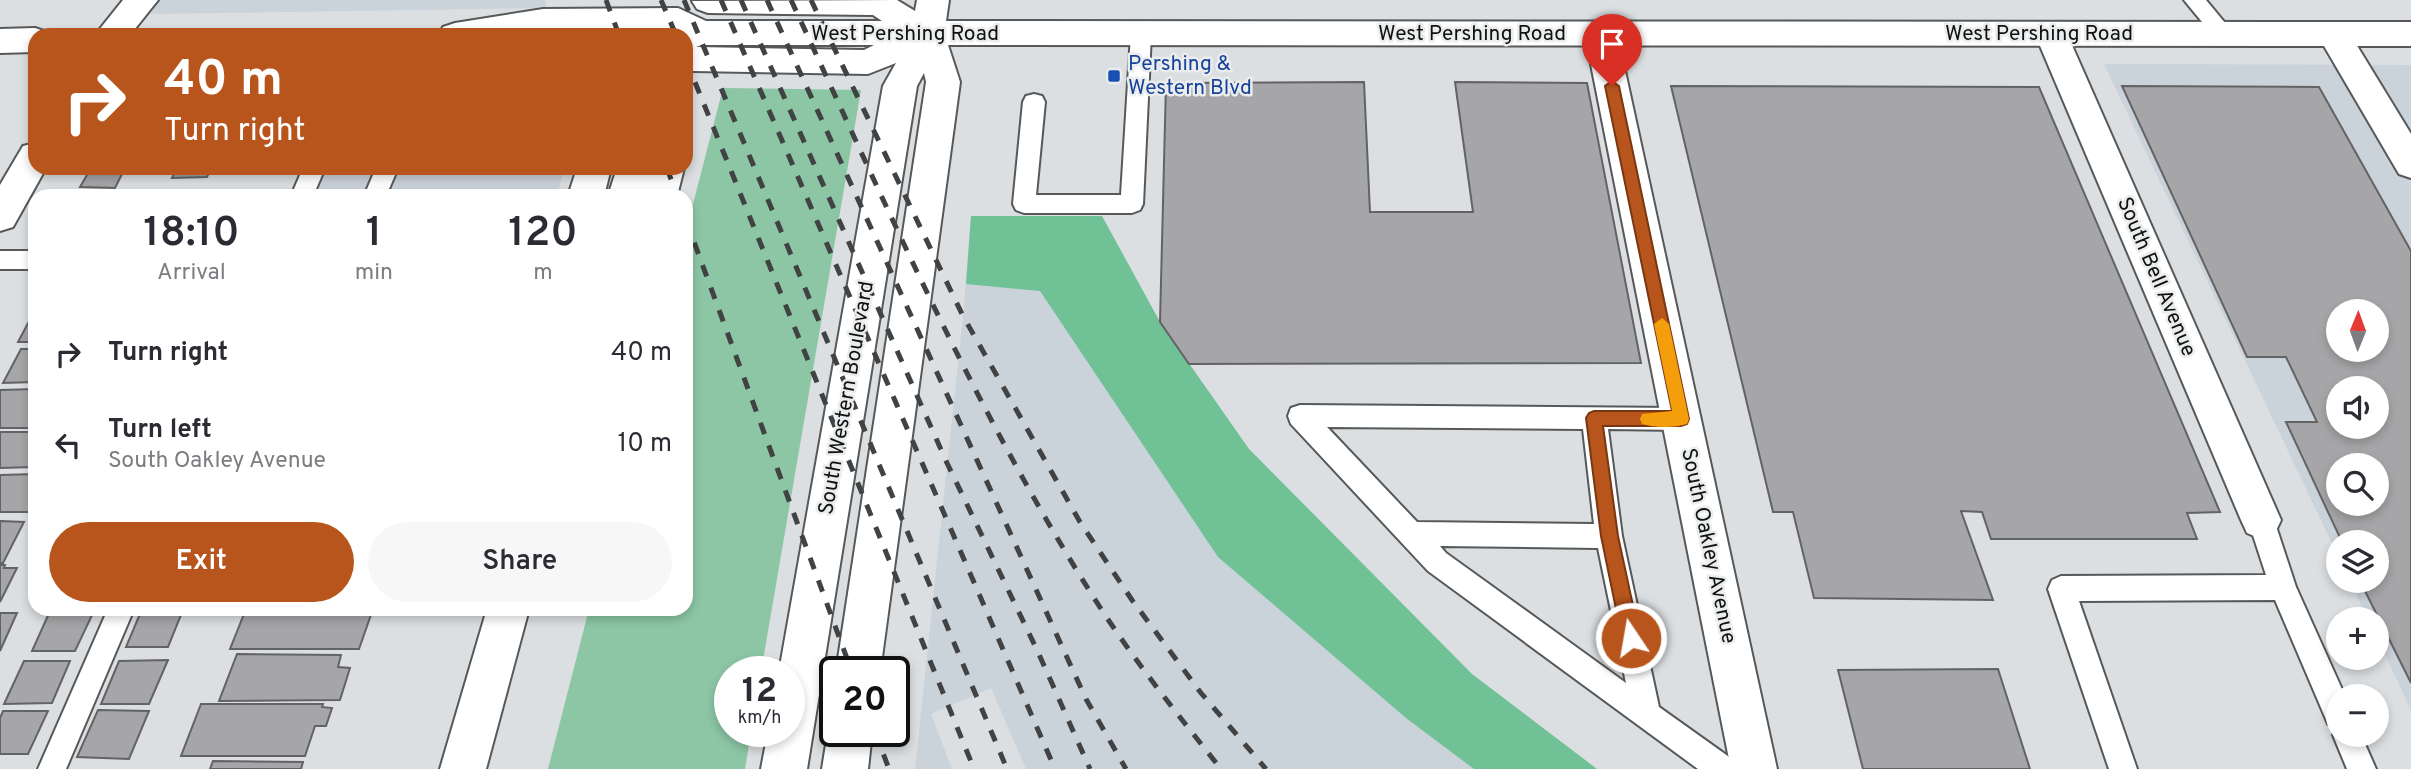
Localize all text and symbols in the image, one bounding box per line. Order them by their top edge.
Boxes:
pin [1582,14,1642,86]
street label: West Pershing Road [811,21,999,48]
street label: West Pershing Road [1378,21,1566,48]
street label: West Pershing Road [1945,21,2133,48]
icon: arrive [1593,25,1631,63]
text: 40 m [164,51,283,113]
place label: Pershing & Western Blvd [1128,51,1252,102]
icon: right [49,56,140,147]
marker: Pershing & Western Blvd [1106,68,1122,84]
text: Turn right [164,112,306,152]
street label: South Bell Avenue [2110,193,2202,361]
text: 18:10 [143,208,240,261]
text: 1 [366,208,382,261]
text: 120 [508,208,578,261]
text: Arrival [157,259,226,288]
text: min [355,259,393,288]
text: m [533,259,553,288]
street label: South Western Boulevard [813,279,881,517]
north arrow [2326,299,2389,362]
map controls [2326,299,2389,747]
icon: right [49,335,87,373]
text: Turn right [108,337,228,370]
text: 40 m [611,337,672,370]
button: sound [2326,376,2389,439]
text: Turn left [108,414,212,447]
icon: left [49,426,87,464]
text: 10 m [617,428,672,461]
street label: South Oakley Avenue [1674,446,1742,646]
text: South Oakley Avenue [108,447,326,476]
button: search [2326,453,2389,516]
button: Exit [49,522,354,602]
button: Share [368,522,672,602]
button: layers [2326,530,2389,593]
position arrow [1594,601,1668,675]
button: + [2326,607,2389,670]
speed limit sign: 20 [819,656,910,747]
text: 12 [742,670,777,714]
button: − [2326,684,2389,747]
text: km/h [738,707,781,730]

